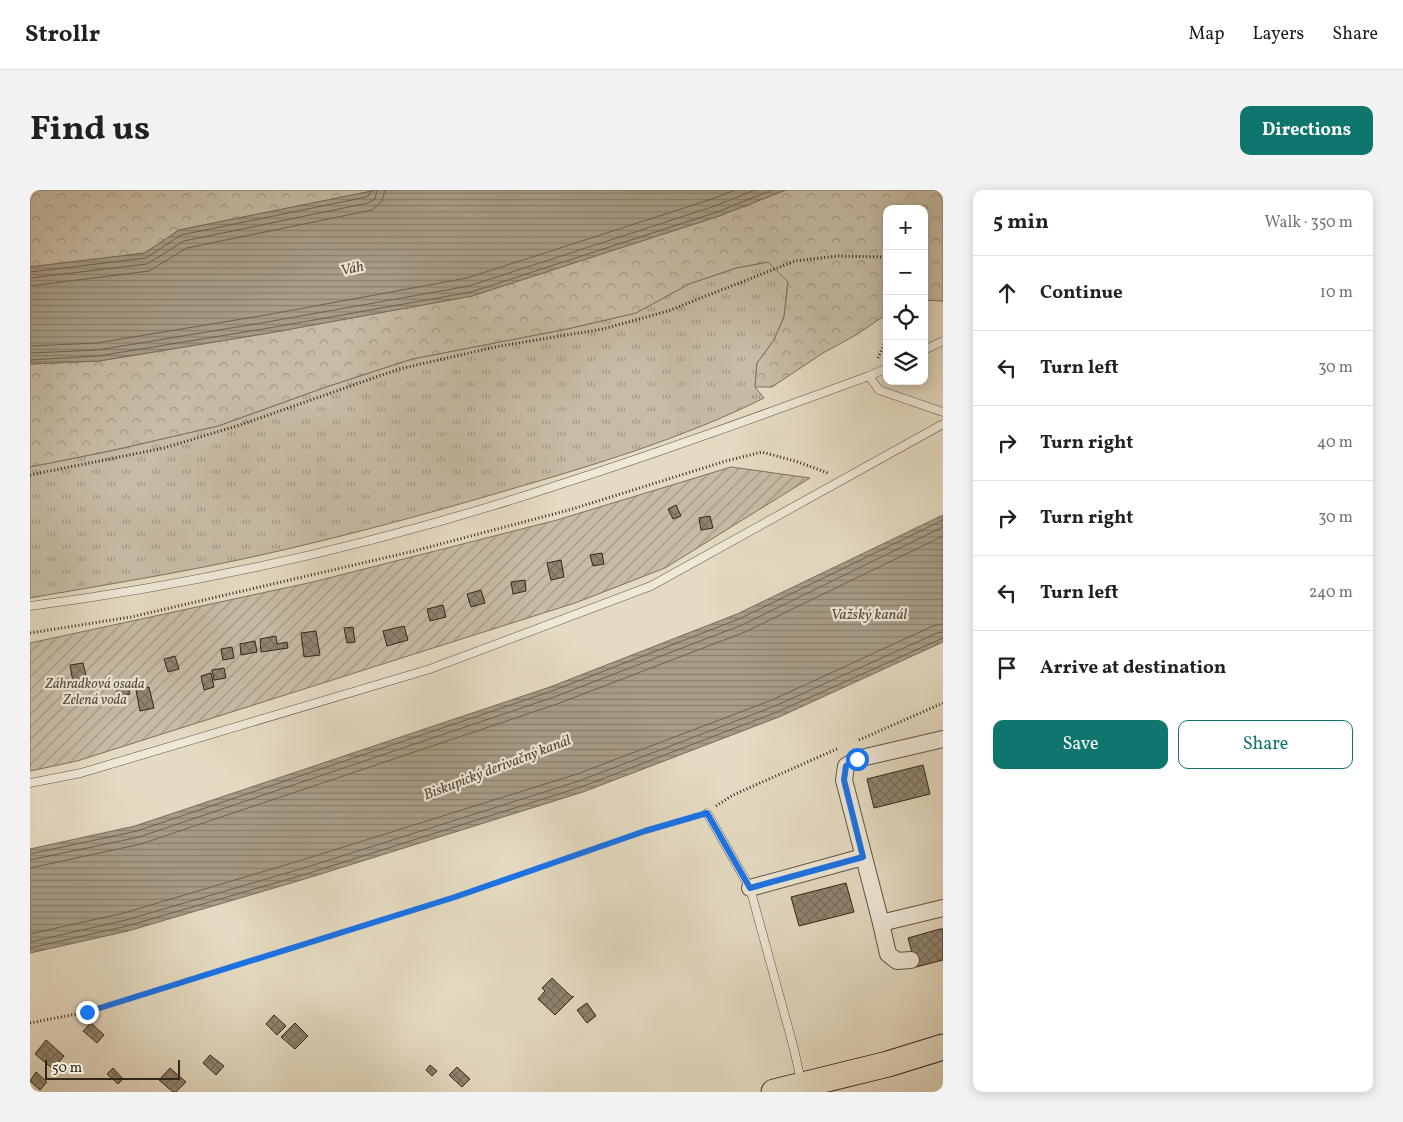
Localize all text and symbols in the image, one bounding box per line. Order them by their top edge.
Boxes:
text: Strollr [25,18,100,52]
text: Map [1188,22,1224,47]
text: Layers [1252,22,1304,47]
text: Share [1332,22,1378,47]
text: Find us [30,106,150,154]
button: Directions [1240,106,1373,155]
map controls [883,205,928,385]
button: + [883,205,928,250]
text: 5 min [993,208,1049,237]
text: Walk · 350 m [1265,212,1353,234]
button: − [883,250,928,295]
water label: Váh [339,257,366,282]
icon: ahead [993,279,1021,307]
text: Continue [1040,280,1123,306]
text: 10 m [1320,282,1353,304]
button: locate [883,295,928,340]
button: layers [883,340,928,385]
icon: left [993,354,1021,382]
text: Turn left [1040,355,1119,381]
text: 30 m [1318,357,1353,379]
icon: right [993,429,1021,457]
text: Turn right [1040,430,1133,456]
text: 40 m [1317,432,1353,454]
icon: right [993,504,1021,532]
text: Turn right [1040,505,1133,531]
text: 30 m [1318,507,1353,529]
icon: left [993,579,1021,607]
text: Turn left [1040,580,1119,606]
text: 240 m [1309,582,1353,604]
water label: Važský kanál [831,605,907,626]
icon: arrive [993,654,1021,682]
text: Arrive at destination [1040,655,1226,681]
park label: Záhradková osada Zelená voda [44,675,145,710]
button: Save [993,720,1168,769]
button: Share [1178,720,1353,769]
water label: Biskupický derivačný kanál [421,730,575,806]
route start [846,748,869,771]
route end [76,1001,99,1024]
scale bar [45,1057,180,1080]
text: 50 m [52,1059,82,1078]

